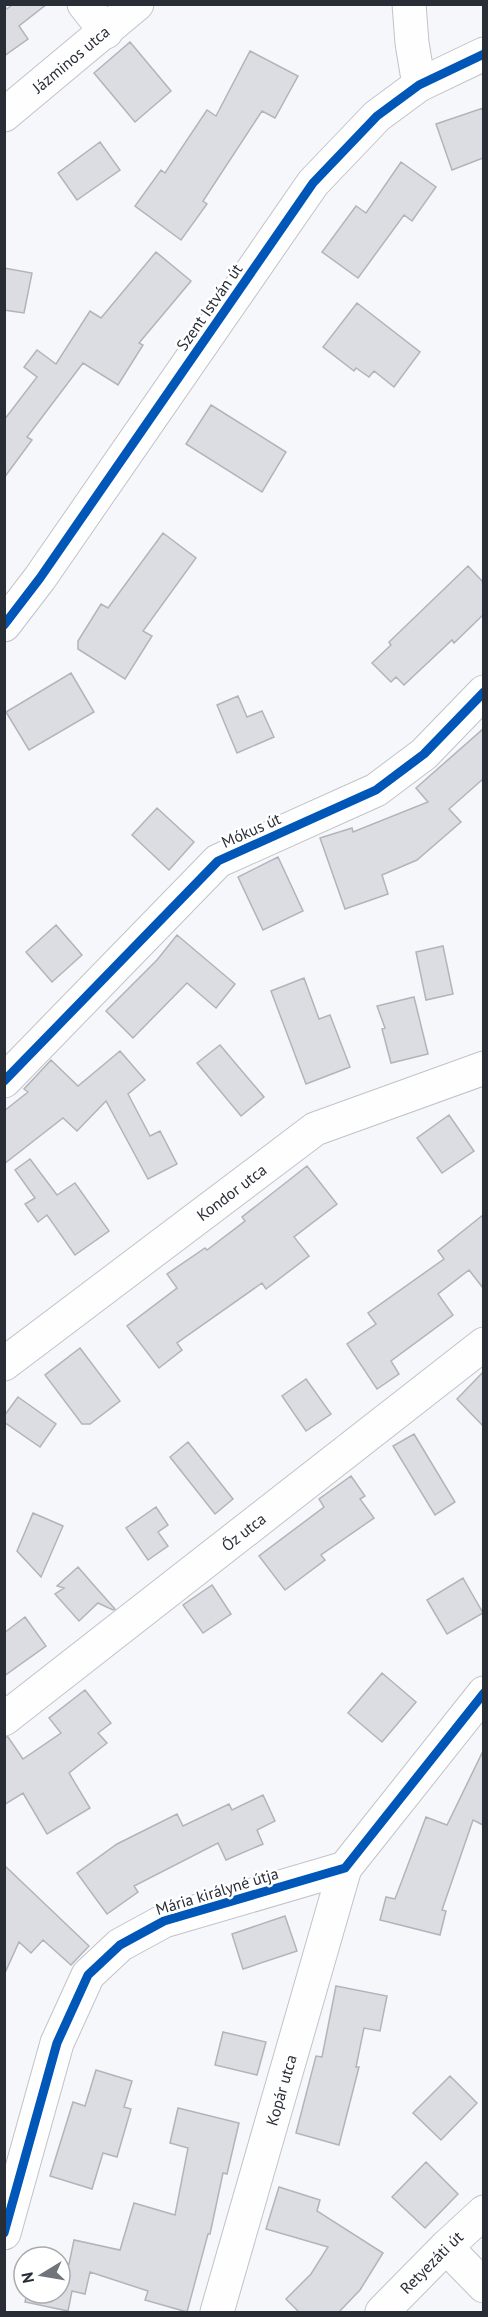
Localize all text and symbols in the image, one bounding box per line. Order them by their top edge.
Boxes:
street label: Jázminos utca [27,21,113,98]
street label: Szent István út [172,259,247,354]
street label: Mókus út [218,808,284,852]
street label: Kondor utca [193,1159,270,1225]
street label: Őz utca [217,1508,270,1555]
street label: Mária királyné útja [153,1863,281,1919]
street label: Kopár utca [261,2052,301,2128]
street label: Retyezáti út [396,2226,467,2298]
north arrow [12,2245,72,2305]
text: N [16,2271,38,2285]

